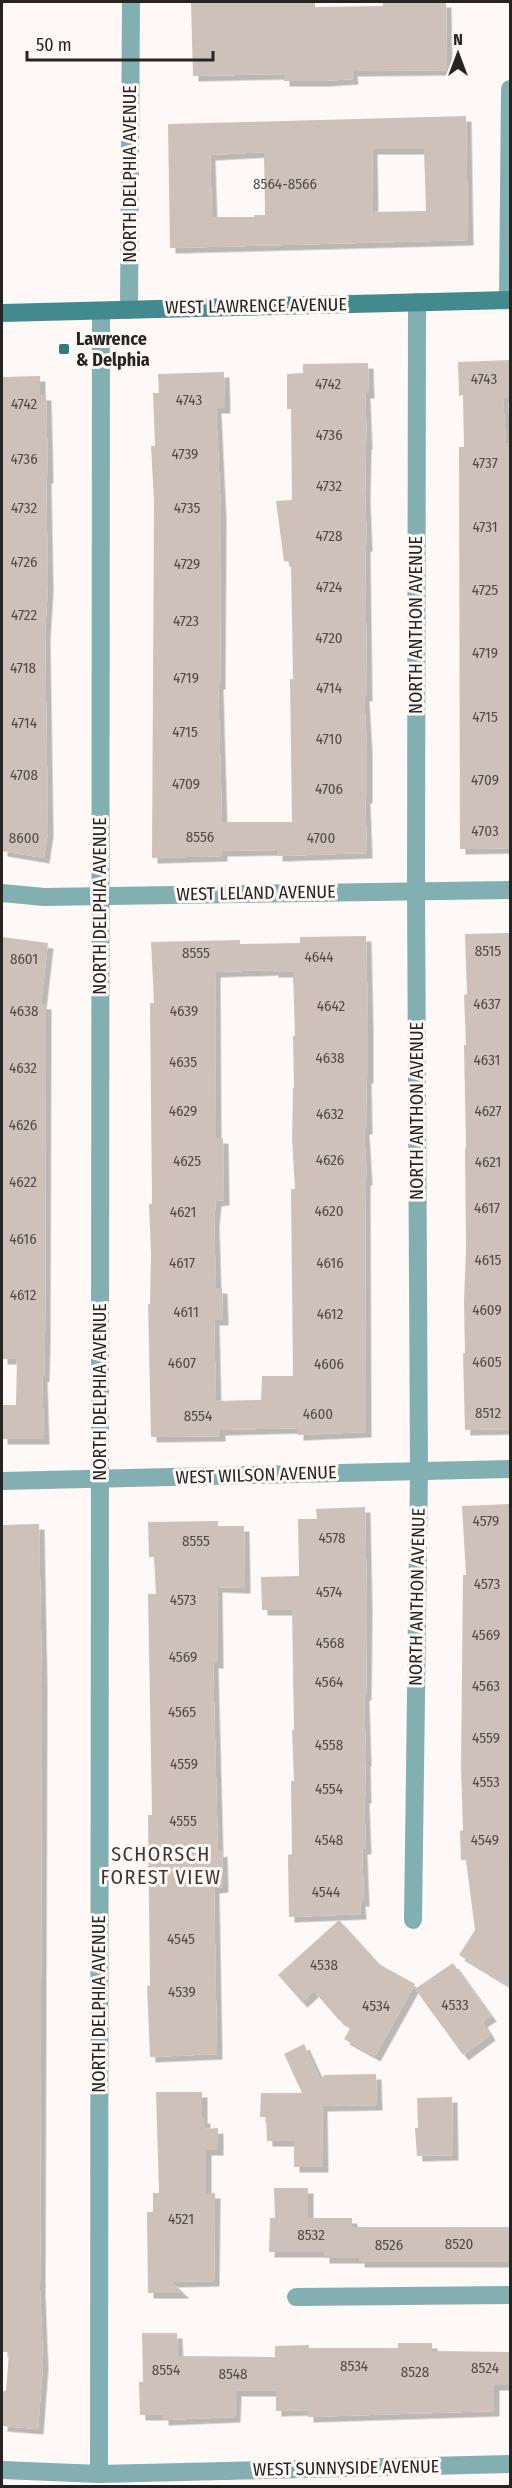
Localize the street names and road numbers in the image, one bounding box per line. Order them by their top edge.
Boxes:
street label: NORTH DELPHIA AVENUE [119,85,141,263]
street label: WEST LAWRENCE AVENUE [165,293,347,319]
street label: NORTH ANTHON AVENUE [405,536,427,714]
street label: NORTH DELPHIA AVENUE [89,817,111,995]
street label: WEST LELAND AVENUE [176,881,336,905]
street label: NORTH ANTHON AVENUE [406,1022,428,1200]
street label: NORTH DELPHIA AVENUE [89,1303,111,1481]
street label: WEST WILSON AVENUE [175,1461,337,1489]
street label: NORTH ANTHON AVENUE [404,1508,430,1686]
street label: NORTH DELPHIA AVENUE [88,1915,110,2093]
street label: WEST SUNNYSIDE AVENUE [253,2455,439,2481]

